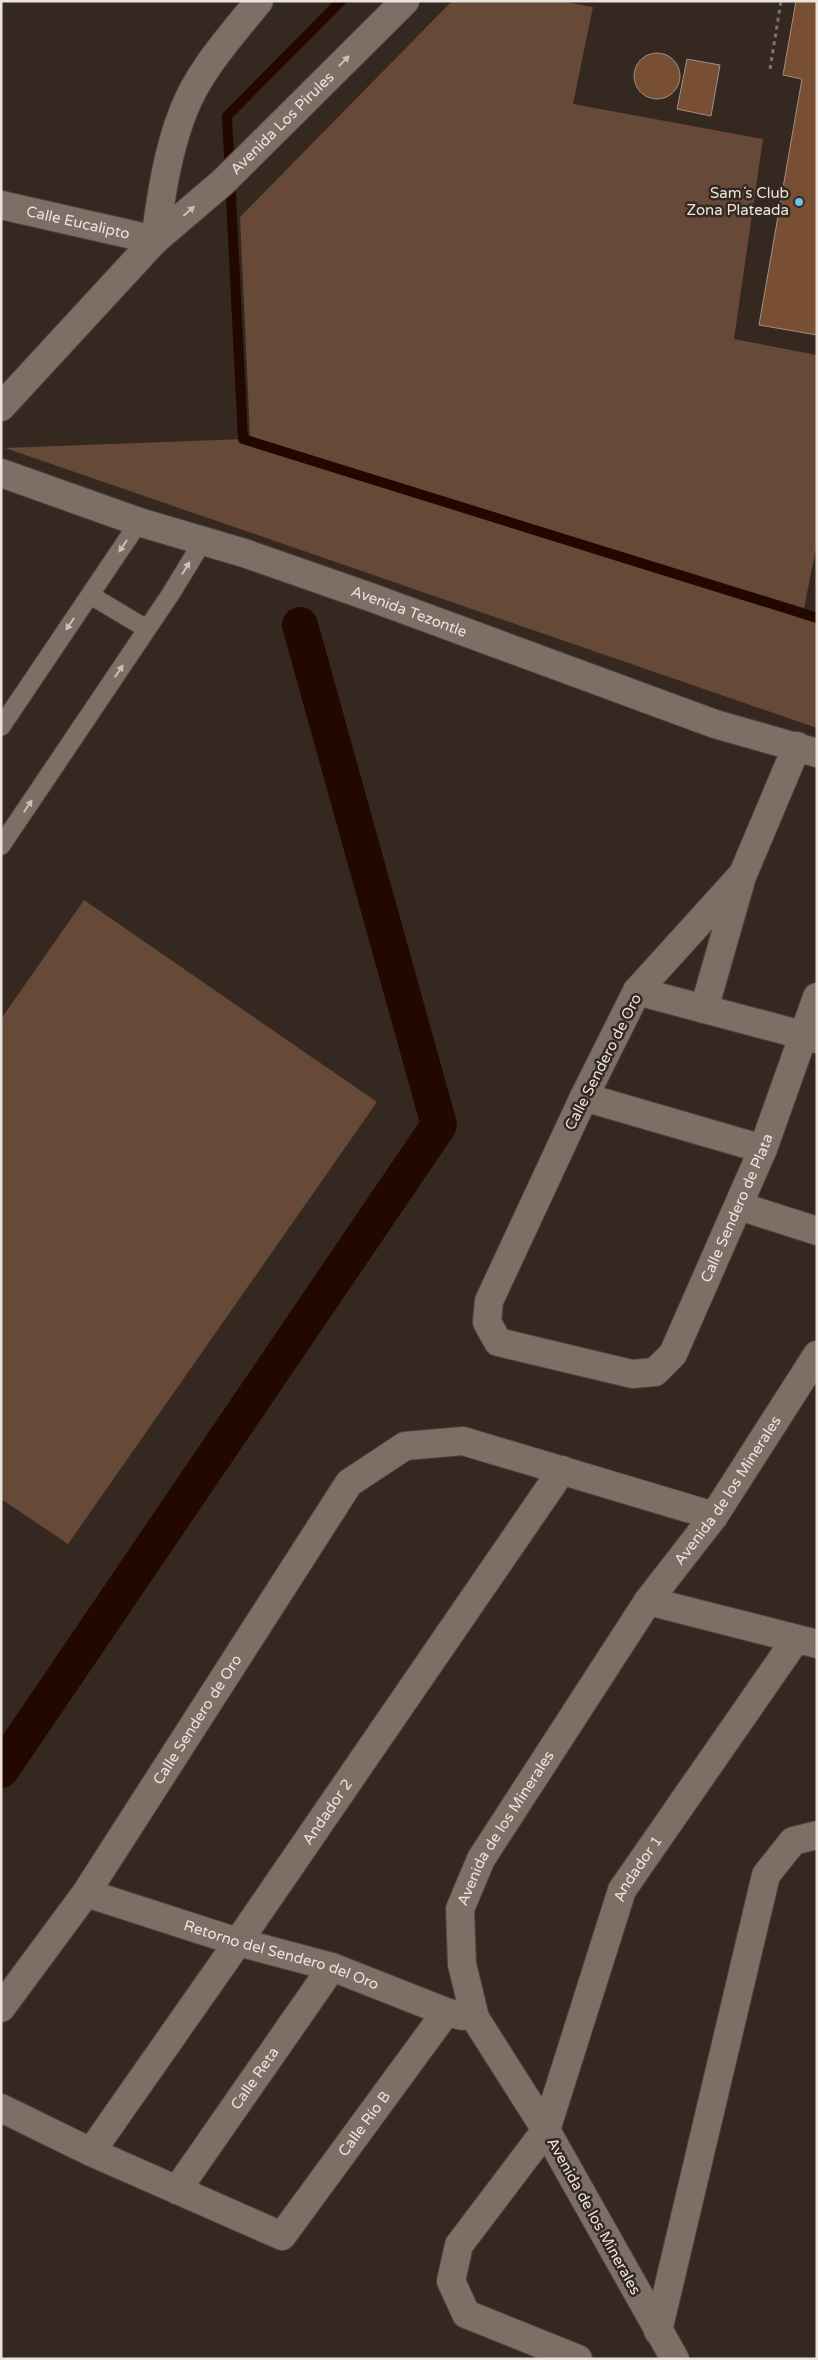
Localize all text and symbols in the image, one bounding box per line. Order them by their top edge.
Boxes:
one-way arrow [338,55,350,67]
street label: Avenida Los Pirules [227,68,338,178]
place label: Sam´s Club Zona Plateada [686,184,789,219]
marker: Sam´s Club Zona Plateada [793,196,805,208]
street label: Calle Eucalipto [25,202,131,243]
one-way arrow [182,205,195,216]
one-way arrow [118,539,128,553]
one-way arrow [182,561,191,574]
street label: Avenida Tezontle [349,582,469,641]
one-way arrow [65,617,75,631]
one-way arrow [114,664,124,678]
one-way arrow [24,799,33,813]
street label: Calle Sendero de Oro [561,991,645,1133]
street label: Calle Sendero de Plata [697,1131,777,1285]
street label: Avenida de los Minerales [670,1412,785,1569]
street label: Calle Sendero de Oro [149,1651,246,1788]
street label: Avenida de los Minerales [453,1747,558,1908]
street label: Andador 2 [298,1776,356,1848]
street label: Andador 1 [610,1832,666,1904]
street label: Retorno del Sendero del Oro [182,1916,381,1994]
street label: Calle Reta [227,2044,283,2113]
street label: Calle Río B [334,2087,394,2160]
street label: Avenida de los Minerales [543,2134,645,2298]

